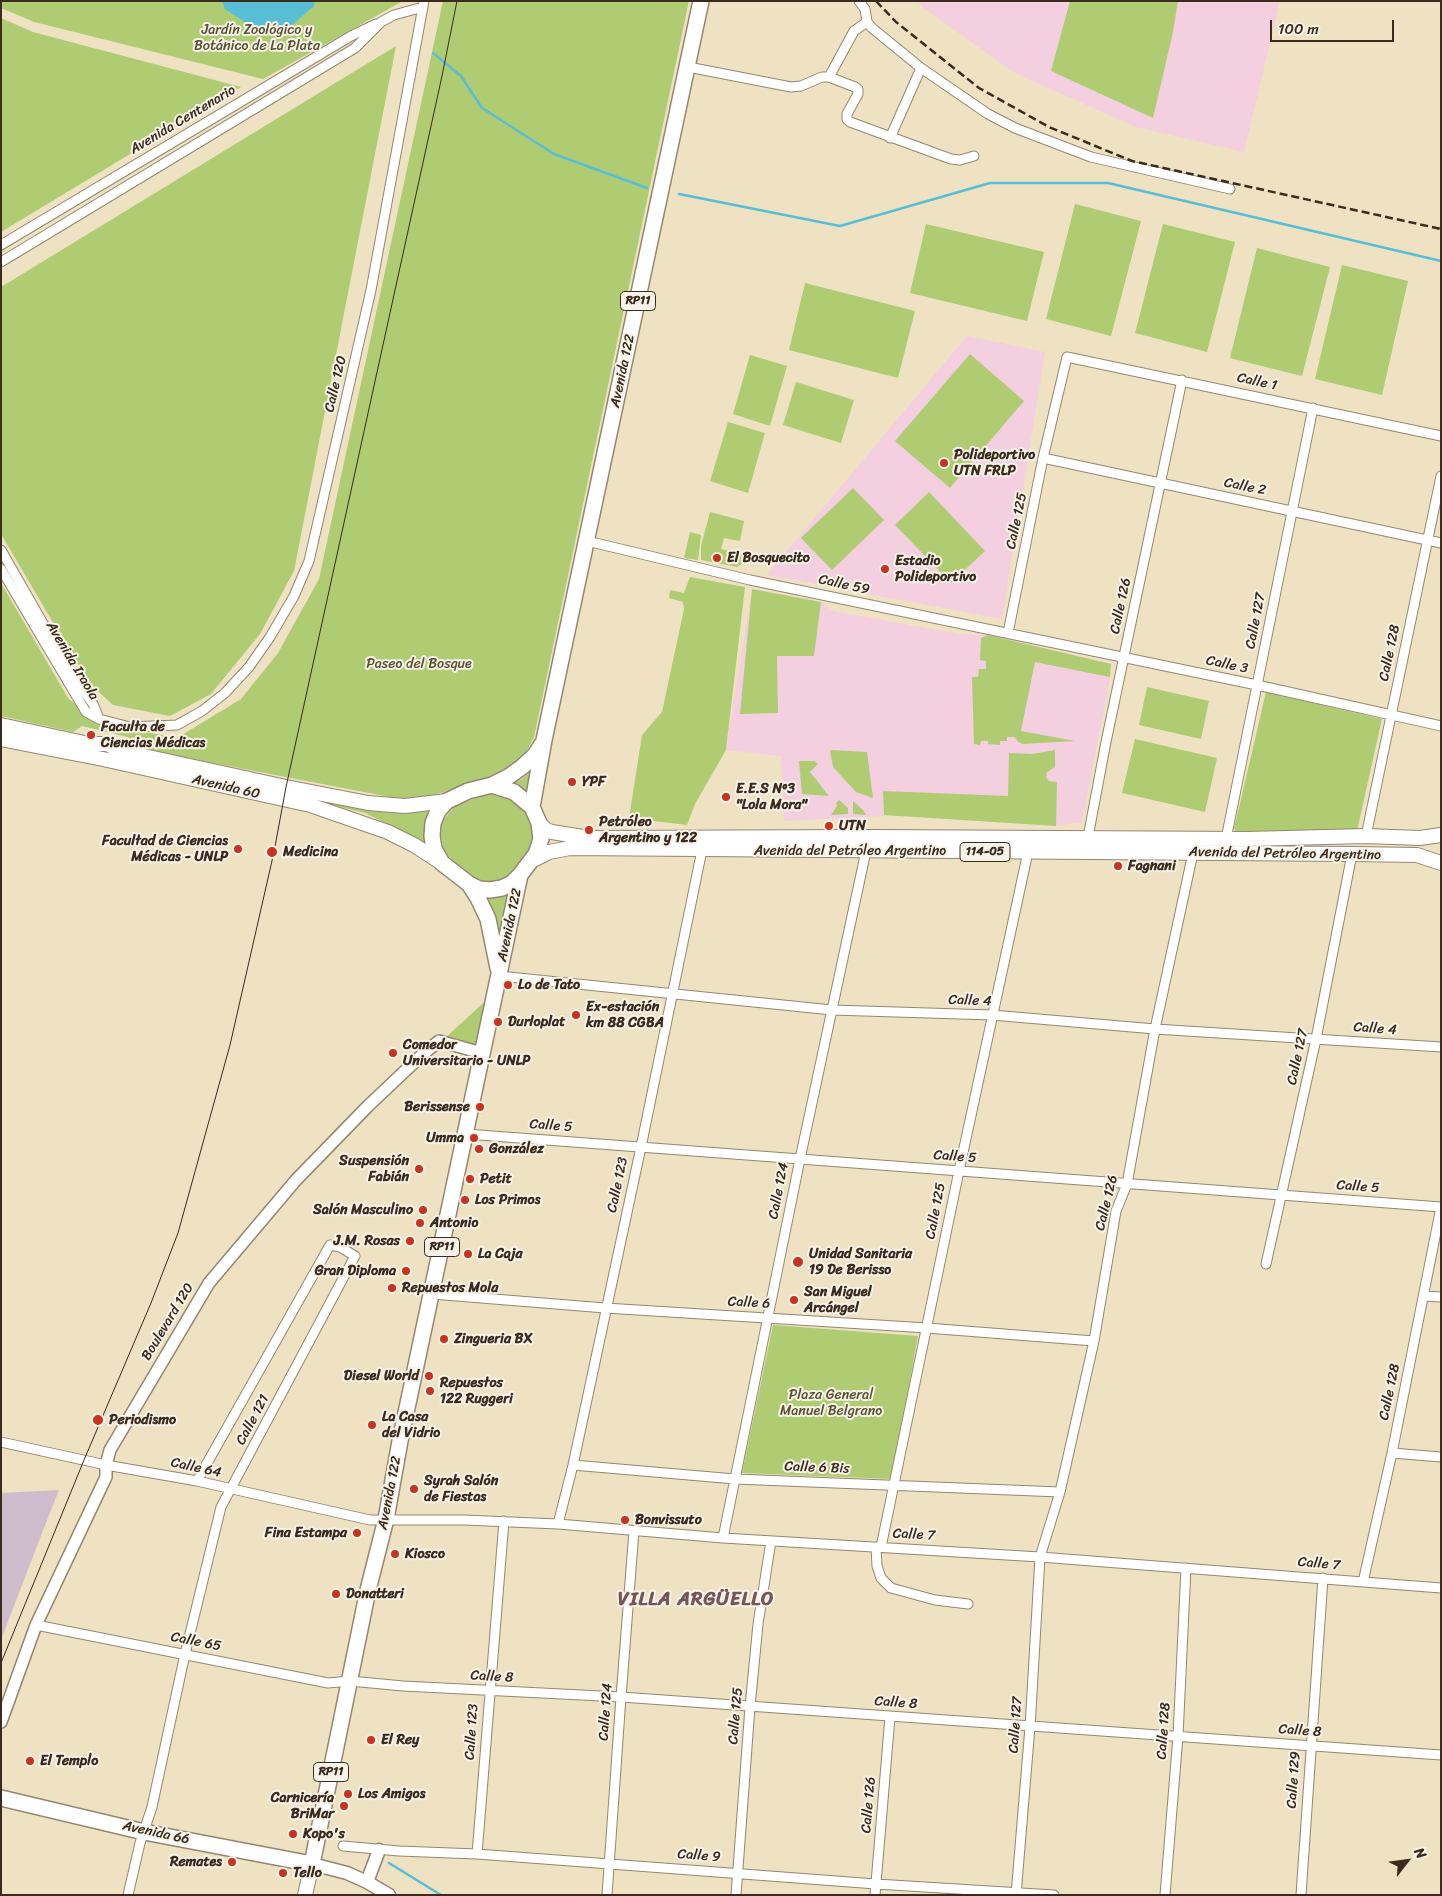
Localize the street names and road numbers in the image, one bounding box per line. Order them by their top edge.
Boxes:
street label: Avenida Centenario [127,82,239,158]
road number: RP11 [620,292,656,310]
street label: Avenida 122 [607,333,639,409]
street label: Calle 120 [321,354,351,414]
street label: Calle 1 [1235,370,1279,394]
street label: Calle 2 [1222,475,1268,499]
street label: Calle 125 [1003,491,1031,551]
street label: Calle 59 [817,571,871,599]
street label: Calle 126 [1107,577,1135,635]
street label: Calle 127 [1242,592,1270,650]
street label: Avenida Iraola [42,619,102,703]
street label: Calle 128 [1376,623,1404,683]
street label: Calle 3 [1205,652,1249,678]
street label: Avenida 60 [190,771,262,803]
road number: 114-05 [960,842,1010,862]
street label: Avenida del Petróleo Argentino [754,843,946,859]
street label: Avenida del Petróleo Argentino [1189,844,1381,864]
street label: Avenida 122 [494,887,526,963]
street label: Calle 4 [948,992,992,1010]
street label: Calle 4 [1353,1019,1397,1039]
street label: Calle 127 [1284,1028,1312,1086]
street label: Calle 5 [529,1116,573,1136]
street label: Calle 5 [933,1147,977,1167]
street label: Calle 123 [604,1156,632,1214]
street label: Calle 124 [765,1161,793,1221]
street label: Calle 126 [1092,1174,1122,1232]
street label: Calle 5 [1336,1177,1380,1197]
street label: Calle 125 [922,1181,950,1241]
road number: RP11 [424,1238,460,1256]
street label: Boulevard 120 [138,1280,198,1364]
street label: Calle 6 [727,1293,771,1313]
street label: Calle 128 [1376,1362,1404,1422]
street label: Calle 121 [233,1392,273,1448]
street label: Calle 64 [169,1454,223,1482]
street label: Avenida 122 [375,1455,405,1531]
street label: Calle 6 Bis [784,1458,850,1478]
street label: Calle 7 [892,1525,936,1545]
street label: Calle 7 [1297,1554,1341,1574]
street label: Calle 65 [169,1629,223,1655]
street label: Calle 8 [470,1667,514,1687]
street label: Calle 124 [596,1683,616,1741]
street label: Calle 125 [725,1687,747,1745]
street label: Calle 8 [874,1693,918,1713]
street label: Calle 127 [1006,1696,1026,1754]
street label: Calle 128 [1154,1702,1174,1760]
street label: Calle 123 [462,1703,482,1761]
street label: Calle 8 [1278,1721,1322,1741]
street label: Calle 129 [1284,1751,1304,1809]
road number: RP11 [314,1762,348,1781]
street label: Calle 126 [858,1776,880,1834]
street label: Avenida 66 [121,1818,191,1848]
street label: Calle 9 [677,1846,721,1866]

